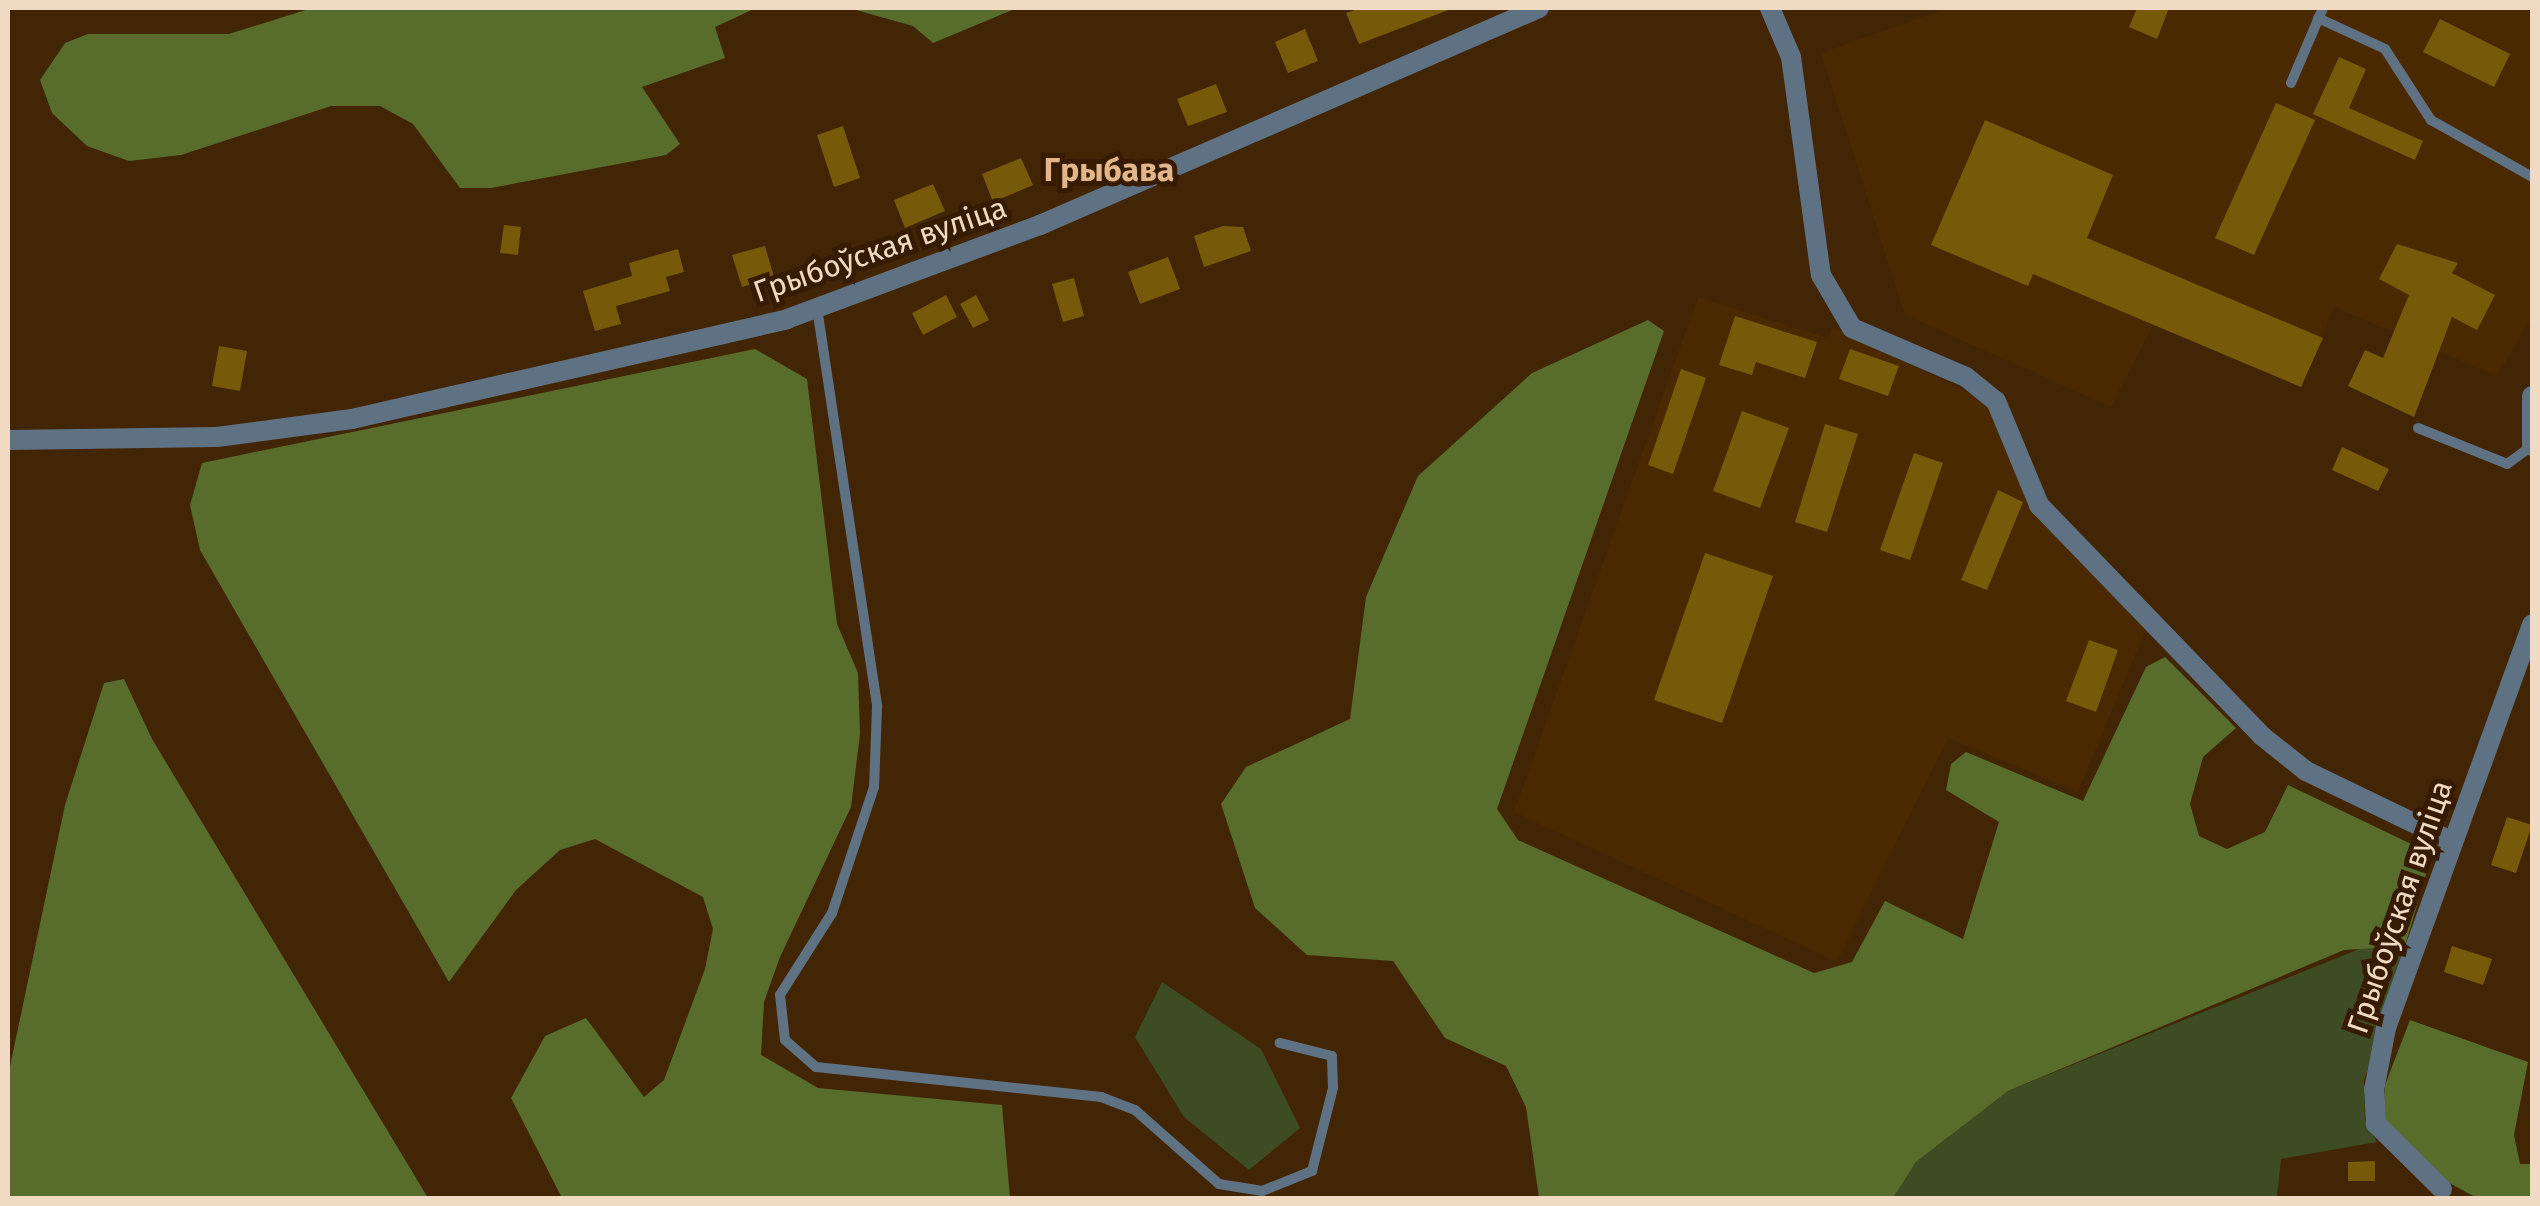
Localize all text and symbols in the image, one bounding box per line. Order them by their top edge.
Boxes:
district label: Грыбава [1044,151,1174,189]
street label: Грыбоўская вуліца [749,190,1011,310]
street label: Грыбоўская вуліца [2340,776,2460,1038]

